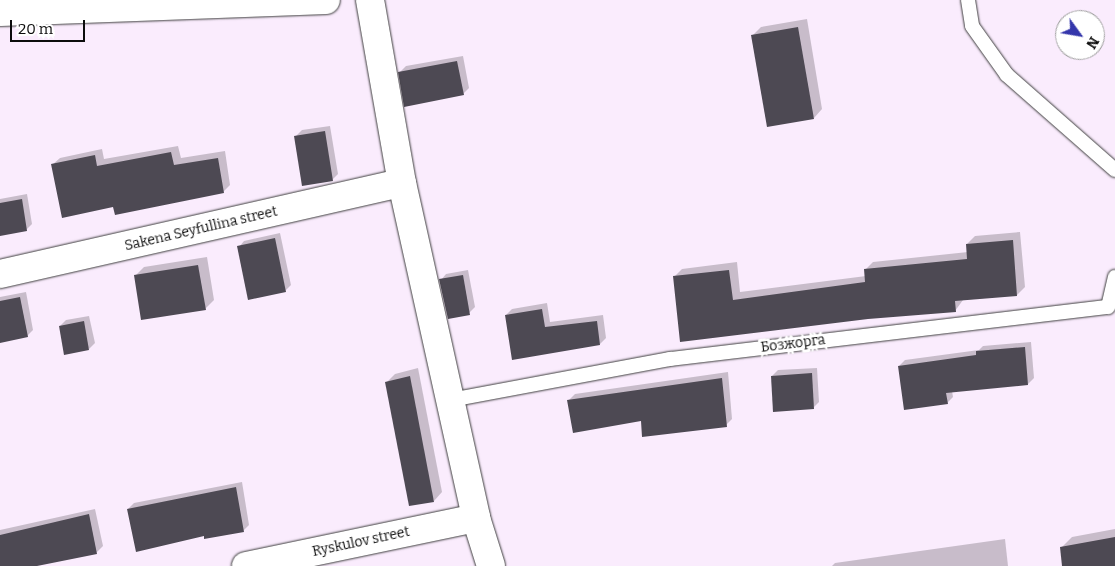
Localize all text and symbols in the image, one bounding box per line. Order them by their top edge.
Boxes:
scale bar [12,10,88,42]
north arrow [1055,10,1105,60]
text: 20 m [18,20,53,38]
text: N [1082,34,1102,52]
street label: Sakena Seyfullina street [123,203,279,255]
street label: Бозжорга [760,332,826,356]
street label: Ryskulov street [311,523,411,561]

